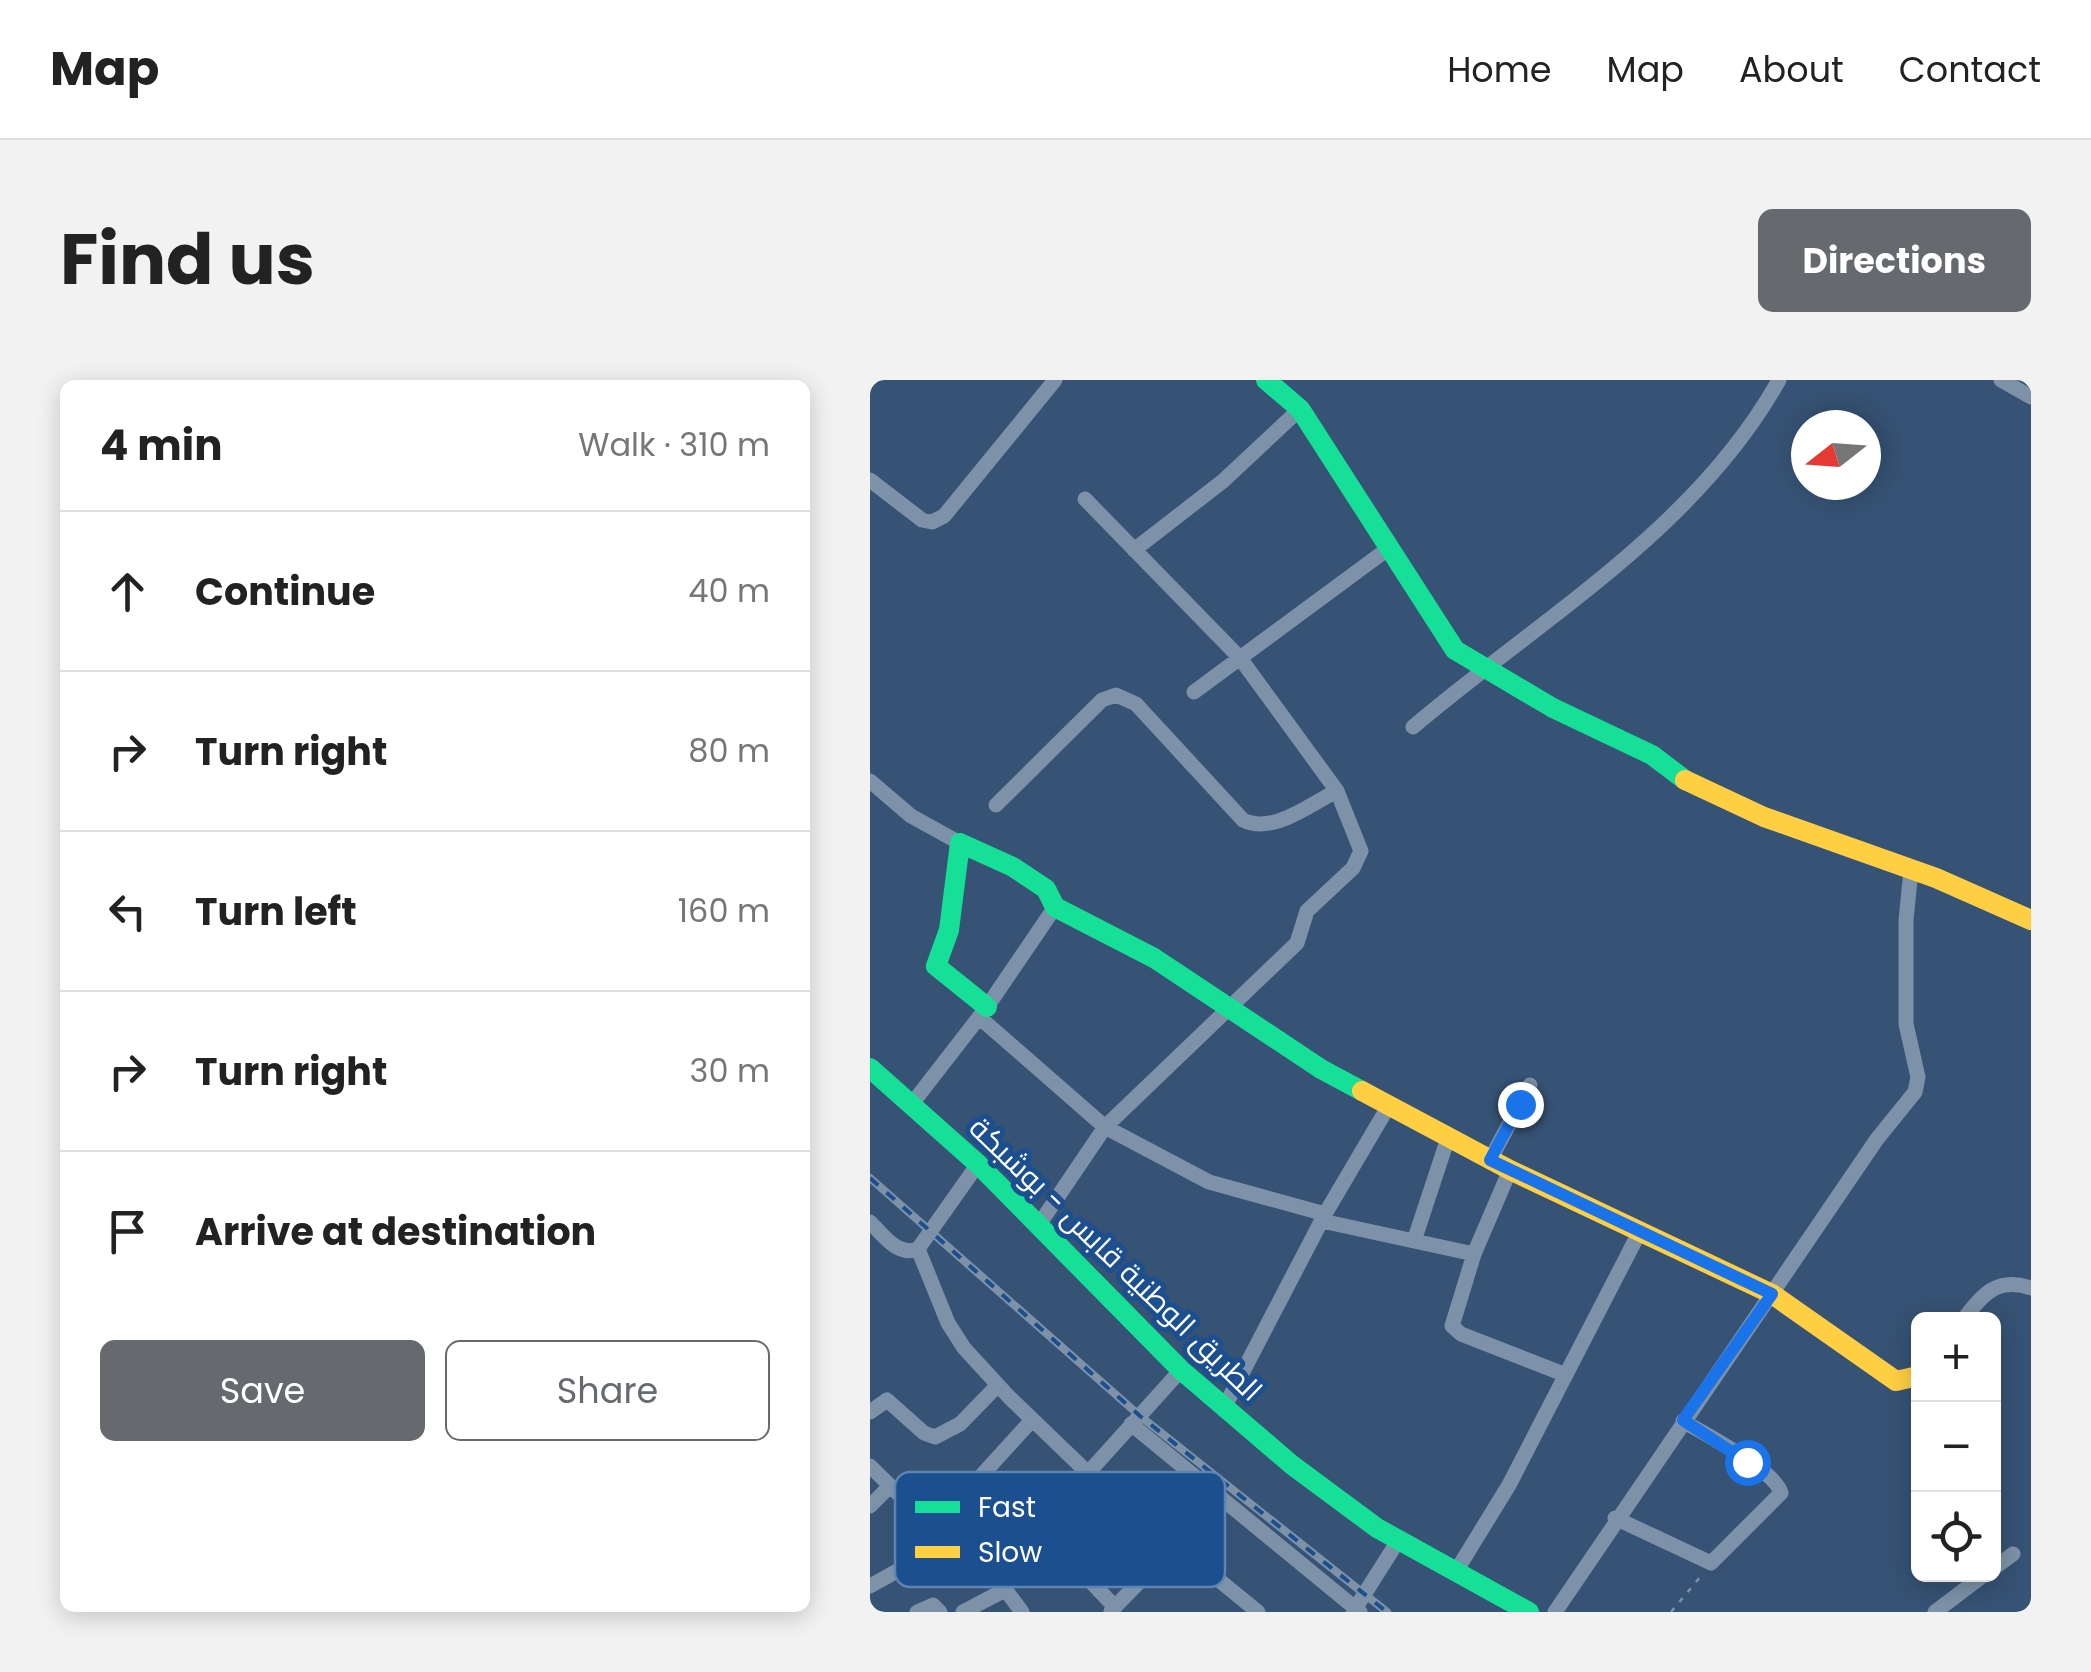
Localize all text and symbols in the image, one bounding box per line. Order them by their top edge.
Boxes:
text: Map [50,35,159,102]
text: Home [1447,45,1552,94]
text: Map [1607,45,1684,94]
text: About [1739,45,1844,94]
text: Contact [1899,45,2041,94]
button: Directions [1758,209,2031,312]
text: Find us [60,210,315,309]
north arrow [1791,410,1881,500]
text: 4 min [100,416,223,475]
text: Walk · 310 m [578,422,770,467]
icon: ahead [100,564,155,619]
text: Continue [195,565,375,618]
text: 40 m [688,568,770,613]
icon: right [100,724,155,779]
text: Turn right [195,725,387,778]
text: 80 m [688,728,770,773]
icon: left [100,884,155,939]
text: Turn left [195,885,357,938]
text: 160 m [678,888,770,933]
icon: right [100,1044,155,1099]
text: Turn right [195,1045,387,1098]
text: 30 m [690,1048,770,1093]
route end [1498,1082,1544,1128]
street label: الطريق الوطنية قابس - بوشبكة [960,1107,1272,1411]
icon: arrive [100,1204,155,1259]
text: Arrive at destination [195,1205,596,1258]
map controls [1911,1312,2001,1582]
button: + [1911,1312,2001,1402]
button: Save [100,1340,425,1441]
button: Share [445,1340,770,1441]
button: − [1911,1402,2001,1492]
route start [1725,1440,1771,1486]
legend [895,1472,1225,1587]
text: Fast [978,1488,1036,1527]
button: locate [1911,1492,2001,1582]
text: Slow [978,1533,1042,1572]

